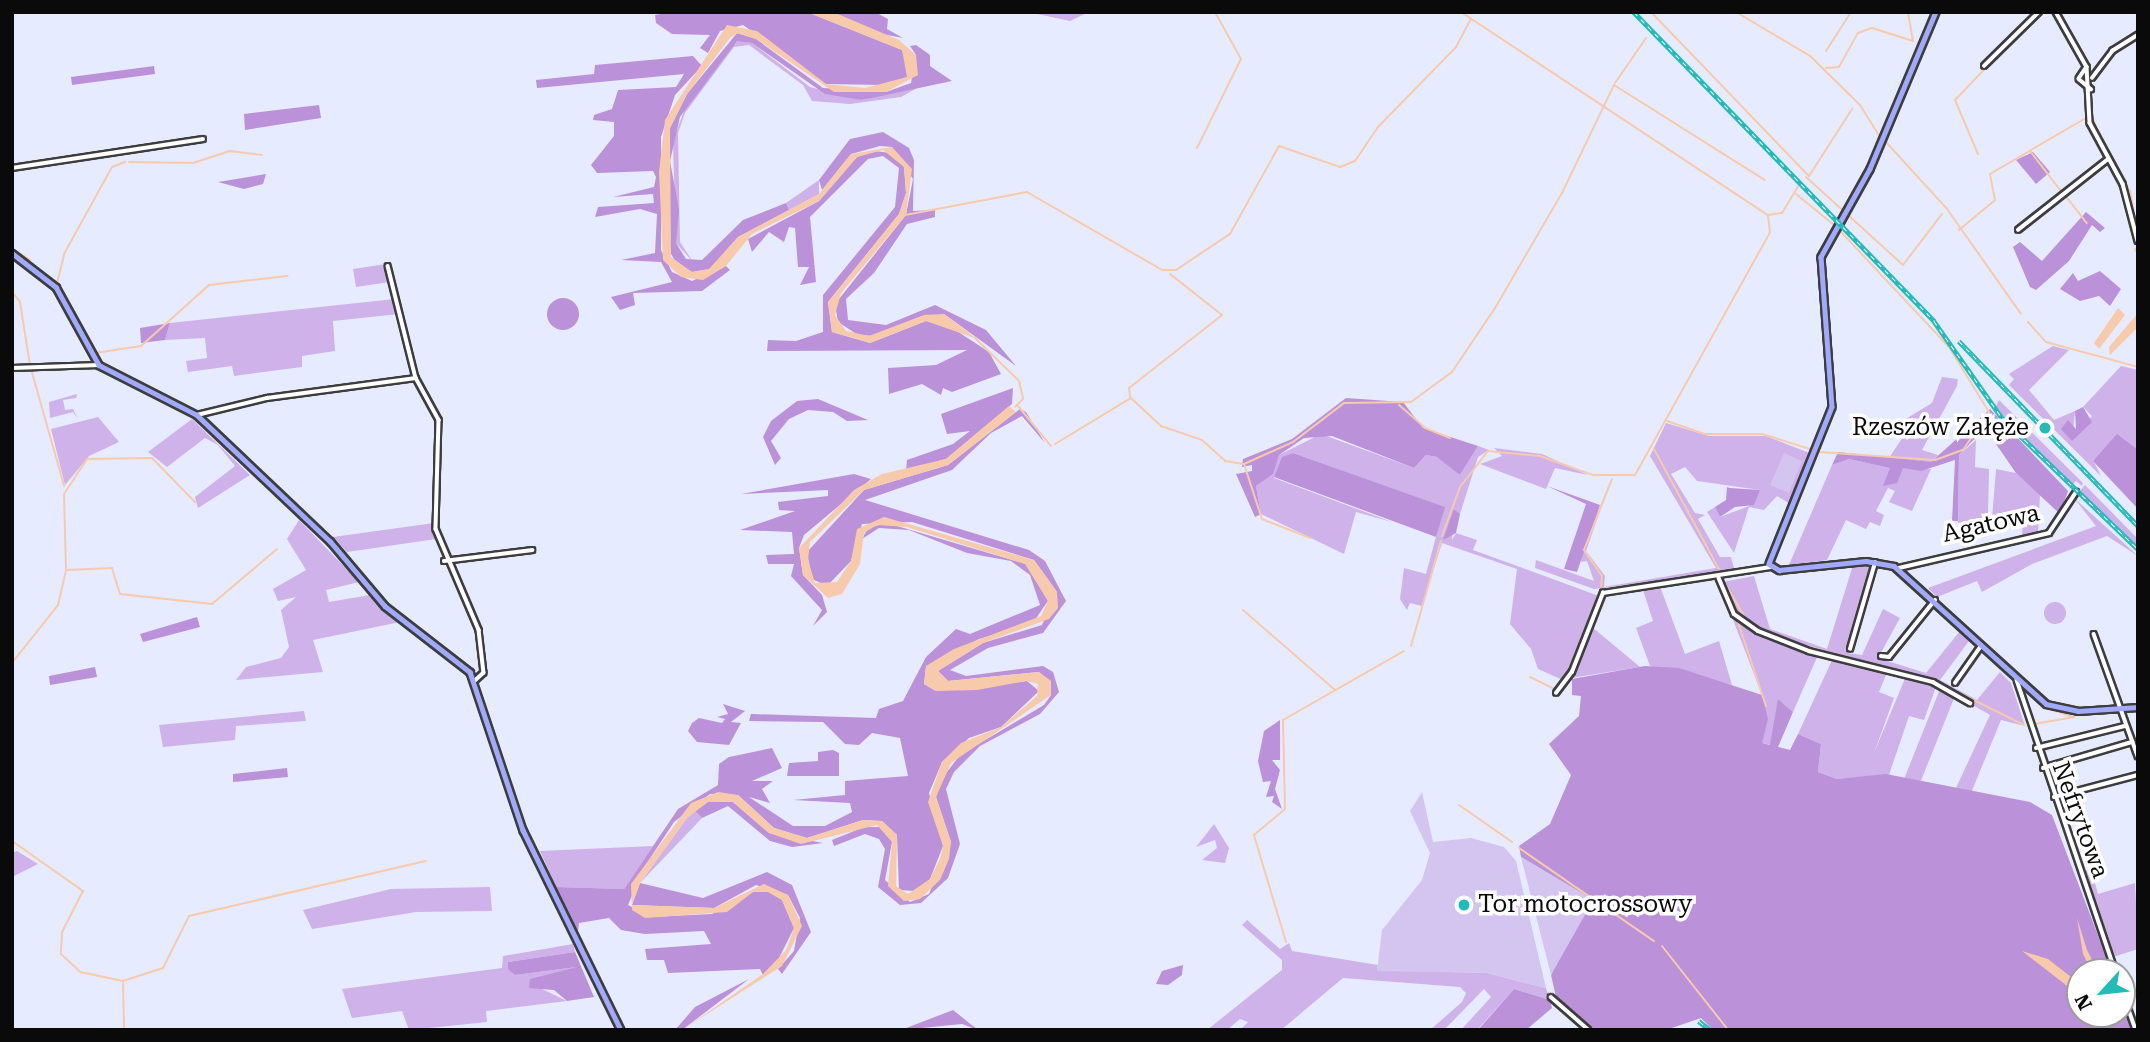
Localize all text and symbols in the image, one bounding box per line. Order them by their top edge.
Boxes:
place label: Rzeszów Załęże [1852,414,2029,442]
marker: Rzeszów Załęże [2035,418,2055,438]
street label: Agatowa [1940,499,2042,549]
street label: Nefrytowa [2046,758,2114,882]
place label: Tor motocrossowy [1478,891,1692,919]
marker: Tor motocrossowy [1456,897,1472,913]
north arrow [2066,958,2136,1028]
text: N [2070,990,2097,1014]

